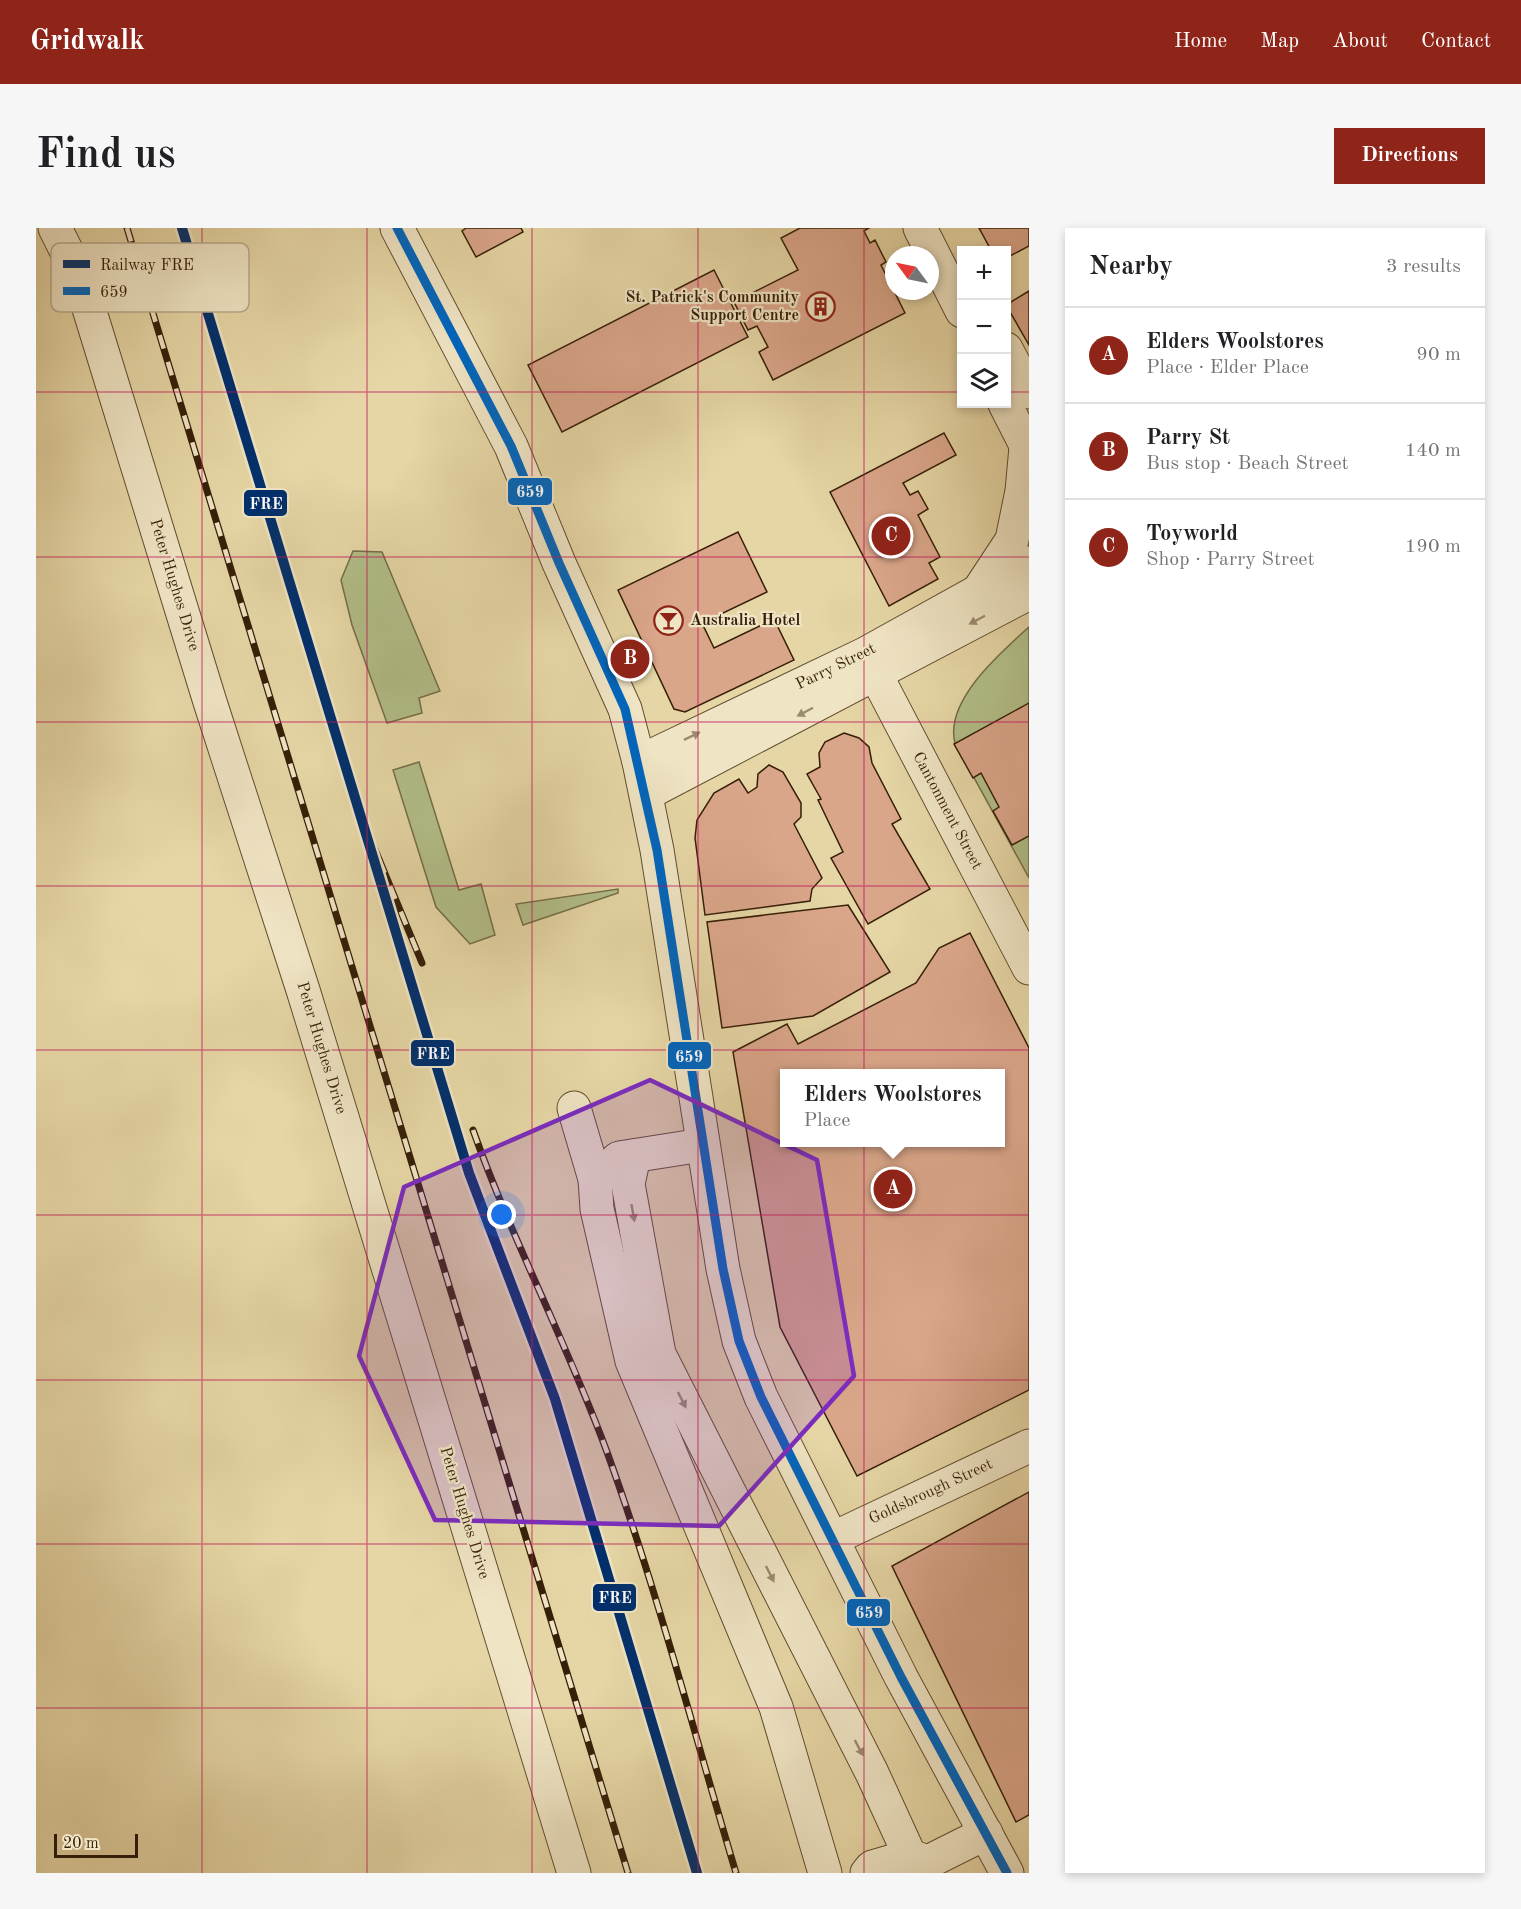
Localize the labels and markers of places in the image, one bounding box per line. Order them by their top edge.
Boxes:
place label: St. Patrick's Community Support Centre [626,290,799,324]
building icon: St. Patrick's Community Support Centre [804,291,836,323]
pin: C [872,514,910,558]
bar icon: Australia Hotel [653,605,685,637]
place label: Australia Hotel [690,613,801,629]
pin: B [610,636,650,682]
pin: A [874,1166,912,1212]

